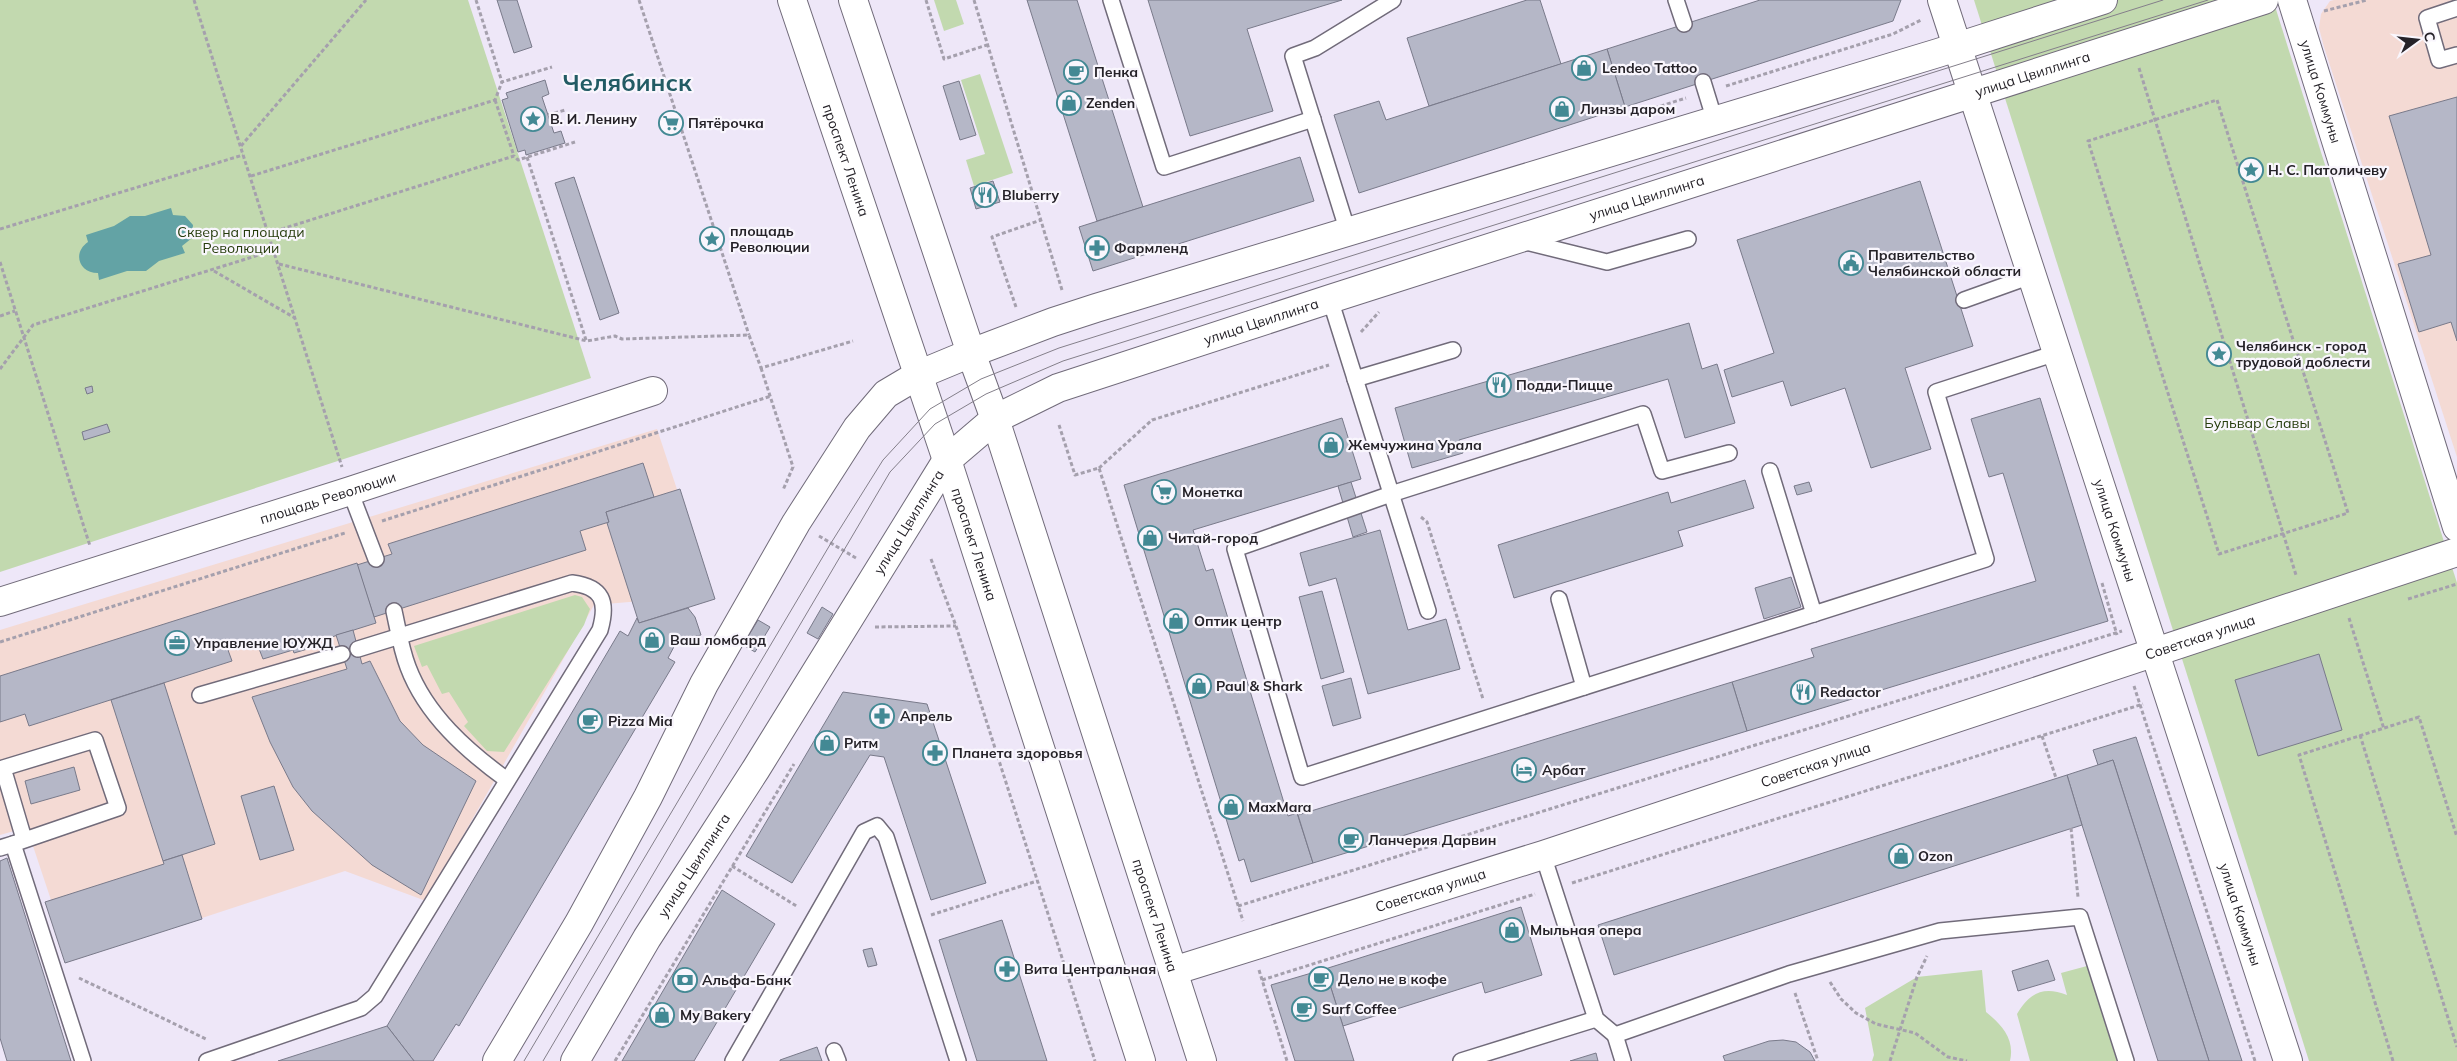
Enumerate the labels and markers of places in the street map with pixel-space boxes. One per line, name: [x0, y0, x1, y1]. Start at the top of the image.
shop icon: Lendeo Tattoo: [1571, 55, 1597, 81]
cafe icon: Пенка: [1063, 59, 1089, 85]
place label: Lendeo Tattoo: [1602, 59, 1697, 77]
place label: Пенка: [1094, 63, 1138, 81]
shop icon: Zenden: [1056, 90, 1082, 116]
place label: Zenden: [1086, 94, 1135, 112]
shop icon: Линзы даром: [1549, 96, 1575, 122]
place label: Линзы даром: [1580, 100, 1675, 118]
place icon: В. И. Ленину: [520, 106, 546, 132]
place label: В. И. Ленину: [550, 110, 637, 128]
supermarket icon: Пятёрочка: [658, 110, 684, 136]
place label: Пятёрочка: [688, 114, 764, 132]
place icon: Н. С. Патоличеву: [2238, 157, 2264, 183]
place label: Н. С. Патоличеву: [2268, 161, 2387, 179]
restaurant icon: Bluberry: [972, 182, 998, 208]
place label: Bluberry: [1002, 186, 1059, 204]
place label: площадь Революции: [730, 222, 810, 256]
place icon: площадь Революции: [699, 226, 725, 252]
pharmacy icon: Фармленд: [1084, 235, 1110, 261]
place label: Фармленд: [1114, 239, 1188, 257]
place label: Правительство Челябинской области: [1868, 246, 2021, 280]
public building icon: Правительство Челябинской области: [1838, 250, 1864, 276]
place label: Челябинск - город трудовой доблести: [2236, 337, 2370, 371]
place icon: Челябинск - город трудовой доблести: [2206, 341, 2232, 367]
restaurant icon: Подди-Пицце: [1486, 372, 1512, 398]
place label: Подди-Пицце: [1516, 376, 1613, 394]
shop icon: Жемчужина Урала: [1318, 432, 1344, 458]
place label: Жемчужина Урала: [1348, 436, 1482, 454]
supermarket icon: Монетка: [1151, 479, 1177, 505]
place label: Монетка: [1182, 483, 1243, 501]
shop icon: Читай-город: [1137, 525, 1163, 551]
place label: Читай-город: [1168, 529, 1258, 547]
shop icon: Оптик центр: [1163, 608, 1189, 634]
place label: Оптик центр: [1194, 612, 1282, 630]
shop icon: Ваш ломбард: [639, 627, 665, 653]
office icon: Управление ЮУЖД: [164, 630, 190, 656]
place label: Ваш ломбард: [670, 631, 766, 649]
place label: Управление ЮУЖД: [193, 634, 333, 652]
shop icon: Paul & Shark: [1186, 673, 1212, 699]
place label: Paul & Shark: [1216, 677, 1303, 695]
restaurant icon: Redactor: [1790, 679, 1816, 705]
place label: Redactor: [1820, 683, 1881, 701]
pharmacy icon: Апрель: [869, 703, 895, 729]
place label: Апрель: [900, 707, 952, 725]
cafe icon: Pizza Mia: [577, 708, 603, 734]
place label: Pizza Mia: [608, 712, 673, 730]
shop icon: Ритм: [814, 730, 840, 756]
place label: Ритм: [844, 734, 878, 752]
pharmacy icon: Планета здоровья: [922, 740, 948, 766]
place label: Планета здоровья: [952, 744, 1083, 762]
hotel icon: Арбат: [1511, 757, 1537, 783]
place label: Арбат: [1542, 761, 1586, 779]
shop icon: MaxMara: [1218, 794, 1244, 820]
place label: MaxMara: [1248, 798, 1312, 816]
cafe icon: Ланчерия Дарвин: [1338, 827, 1364, 853]
place label: Ланчерия Дарвин: [1368, 831, 1496, 849]
shop icon: Ozon: [1888, 843, 1914, 869]
place label: Ozon: [1918, 847, 1953, 865]
shop icon: Мыльная опера: [1499, 917, 1525, 943]
place label: Мыльная опера: [1530, 921, 1642, 939]
pharmacy icon: Вита Центральная: [994, 956, 1020, 982]
place label: Вита Центральная: [1024, 960, 1156, 978]
cafe icon: Дело не в кофе: [1308, 966, 1334, 992]
bank icon: Альфа-Банк: [672, 967, 698, 993]
place label: Дело не в кофе: [1338, 970, 1447, 988]
place label: Альфа-Банк: [702, 971, 792, 989]
cafe icon: Surf Coffee: [1291, 996, 1317, 1022]
place label: Surf Coffee: [1322, 1000, 1397, 1018]
shop icon: My Bakery: [649, 1002, 675, 1028]
place label: My Bakery: [680, 1006, 751, 1024]

